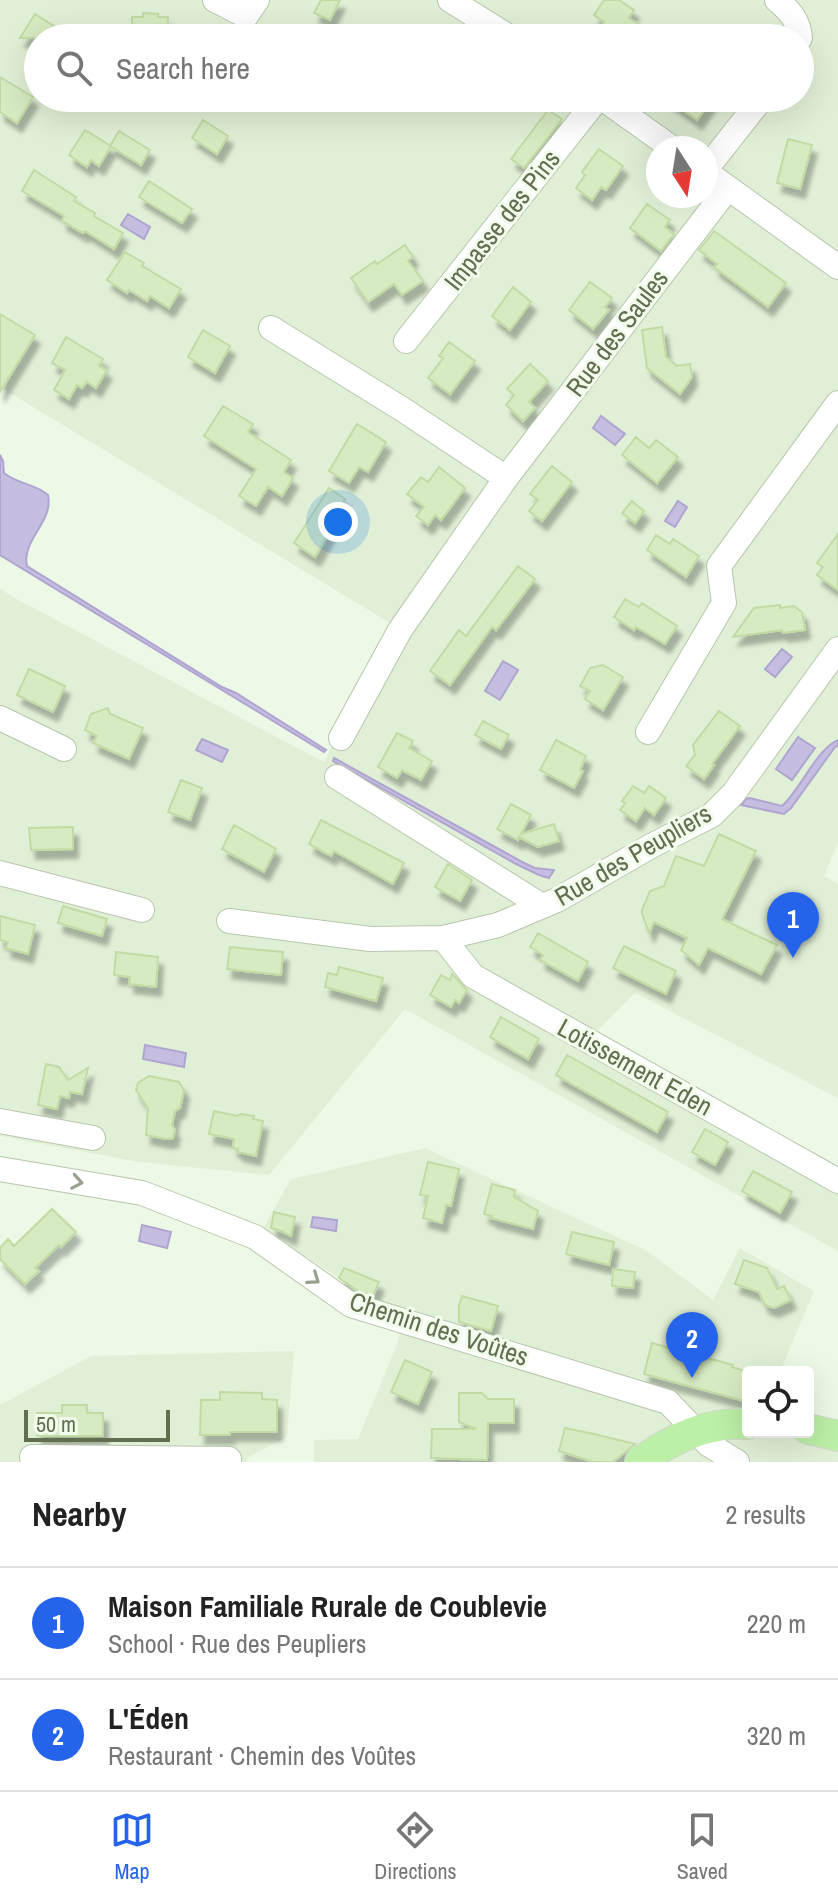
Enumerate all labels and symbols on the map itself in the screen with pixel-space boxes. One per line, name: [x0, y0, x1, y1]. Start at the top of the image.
north arrow: [646, 136, 718, 208]
street label: Impasse des Pins: [436, 142, 568, 297]
street label: Rue des Saules: [557, 262, 676, 403]
your location: [318, 502, 358, 542]
street label: Rue des Peupliers: [548, 796, 717, 914]
pin: 1: [767, 892, 819, 958]
street label: Lotissement Eden: [552, 1010, 719, 1124]
one-way arrow: [70, 1173, 84, 1190]
one-way arrow: [306, 1269, 320, 1284]
street label: Chemin des Voûtes: [345, 1283, 533, 1374]
pin: 2: [666, 1312, 718, 1378]
scale bar: [24, 1406, 170, 1442]

